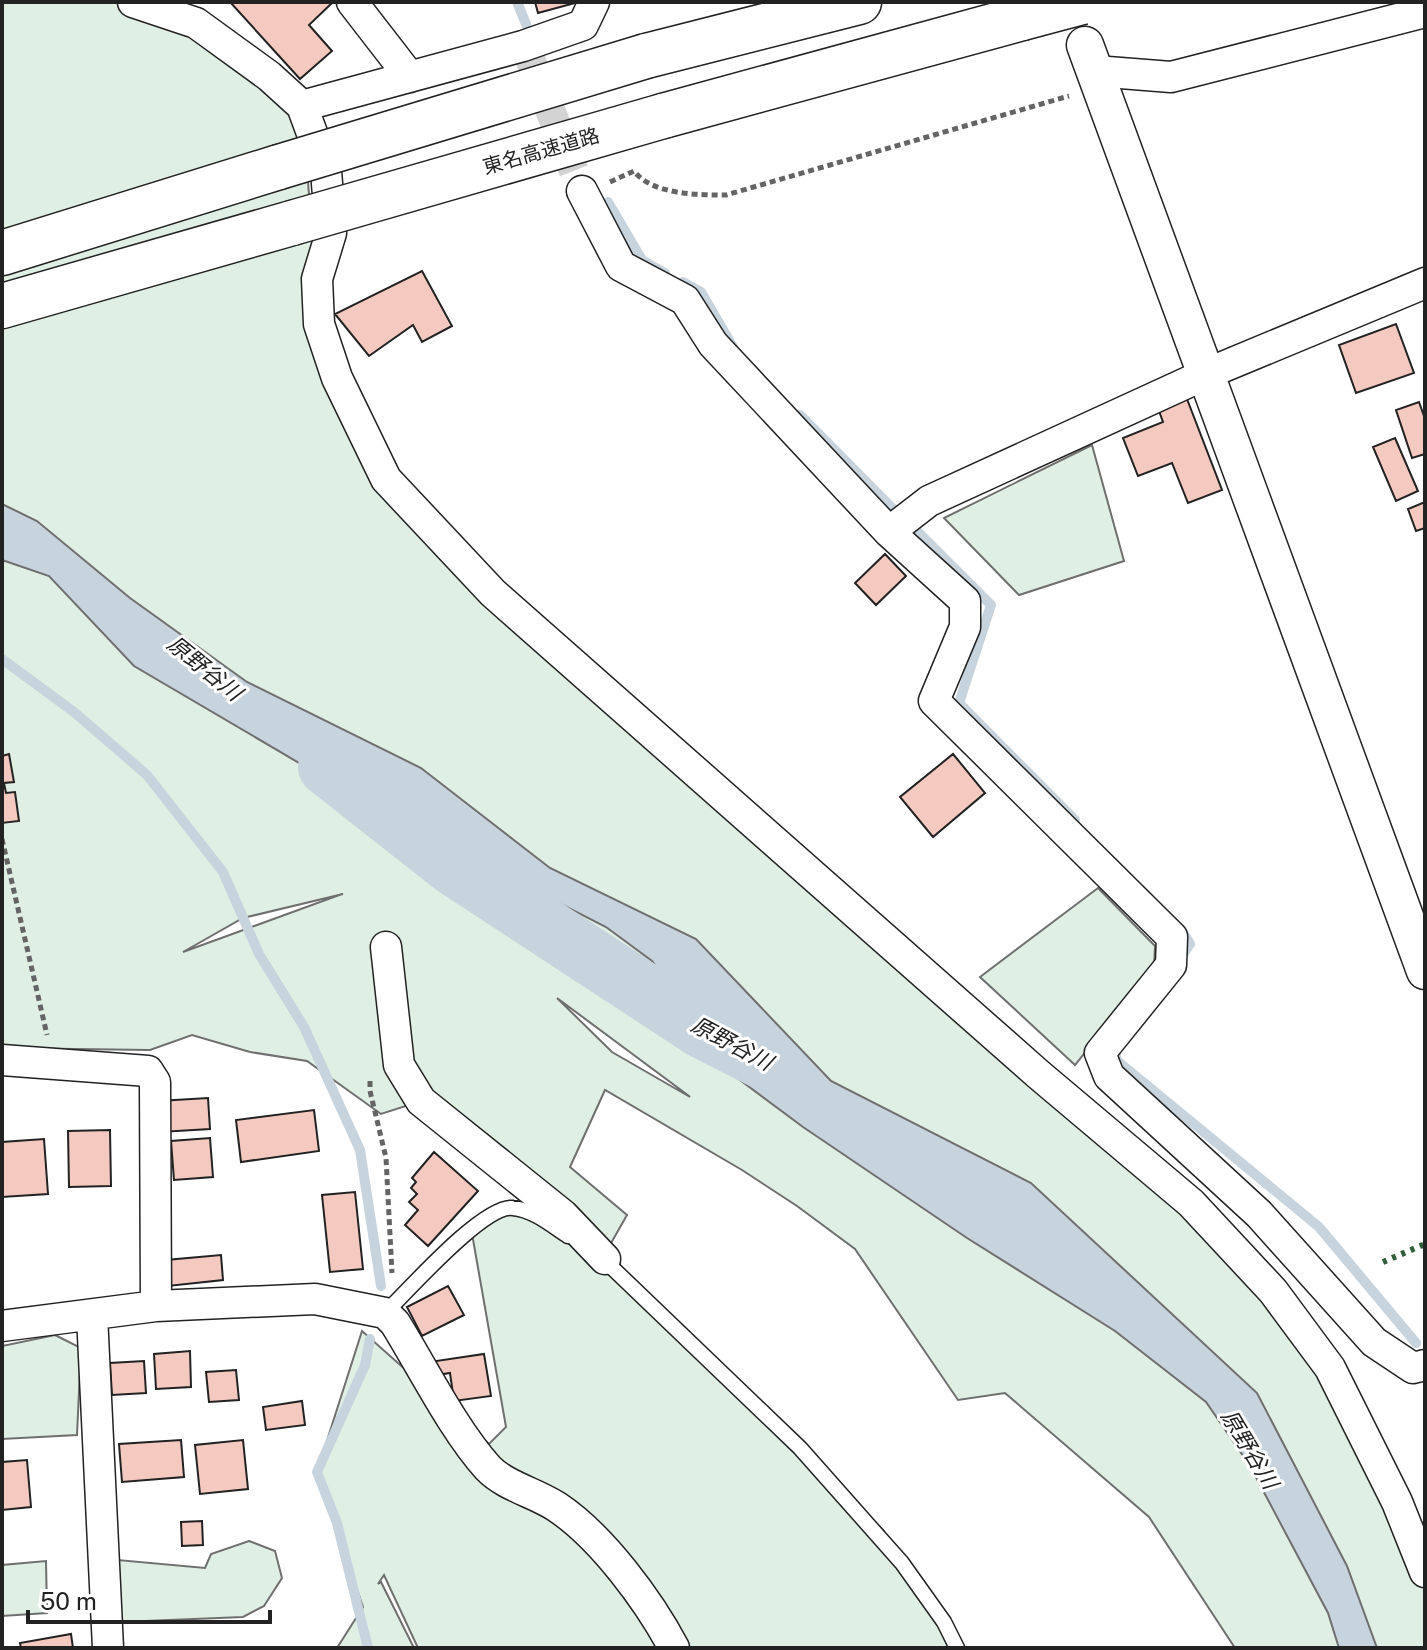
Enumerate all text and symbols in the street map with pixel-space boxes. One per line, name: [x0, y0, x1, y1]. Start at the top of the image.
street label: 東名高速道路: [480, 123, 602, 179]
water label: 原野谷川: [163, 630, 249, 707]
water label: 原野谷川: [687, 1011, 779, 1076]
water label: 原野谷川: [1216, 1405, 1285, 1495]
scale bar: [28, 1574, 270, 1624]
text: 50 m: [40, 1587, 97, 1615]

